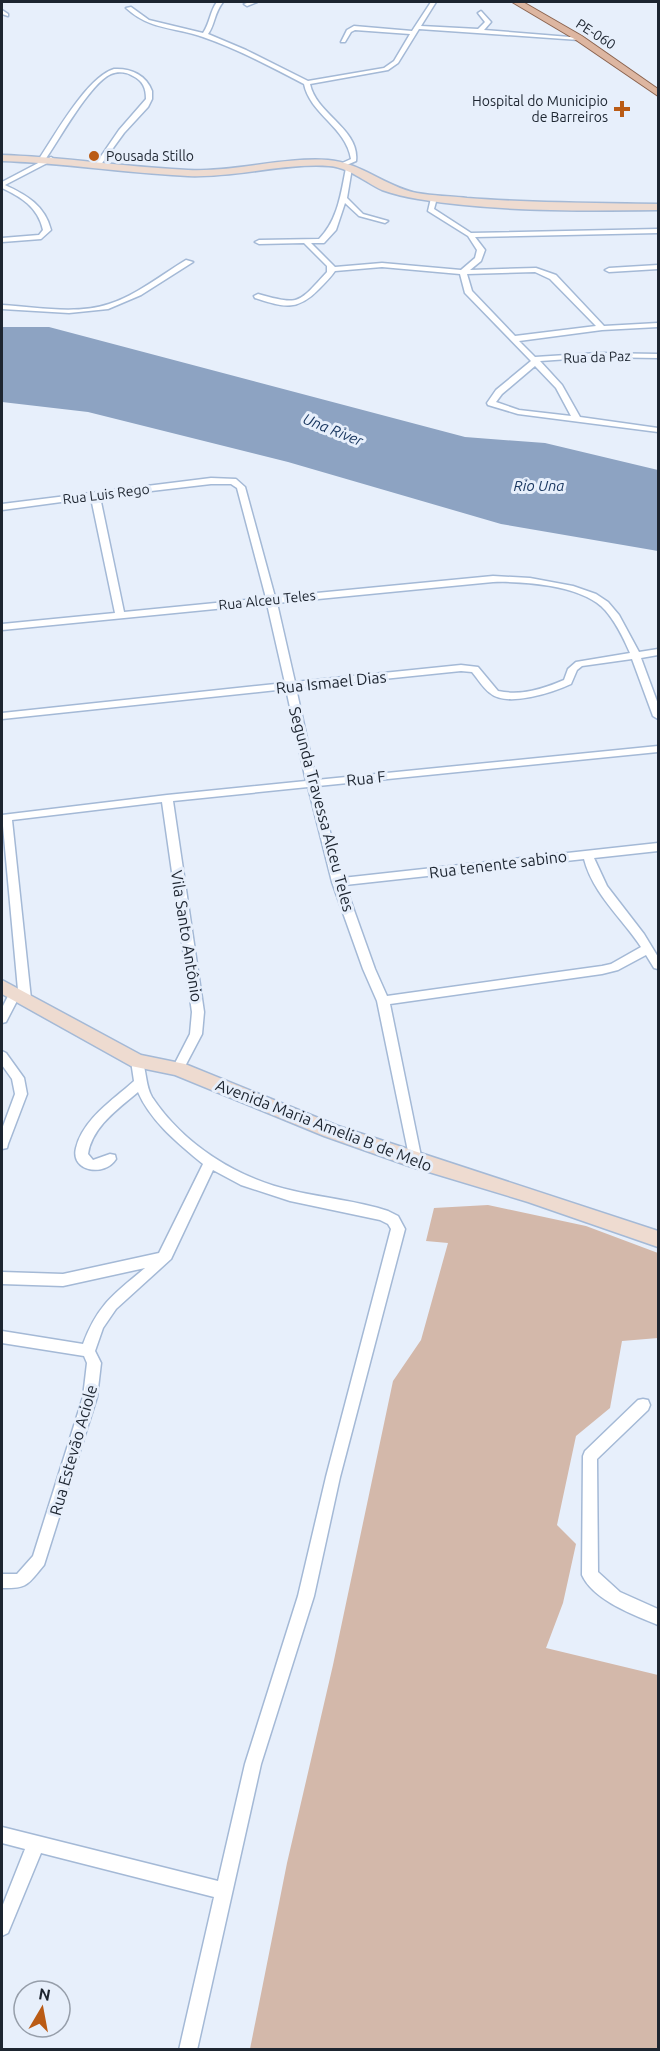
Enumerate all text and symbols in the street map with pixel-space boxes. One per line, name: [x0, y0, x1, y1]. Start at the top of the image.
street label: PE-060: [573, 15, 619, 53]
place label: Hospital do Municipio de Barreiros: [472, 93, 608, 125]
marker: Hospital do Municipio de Barreiros: [613, 100, 631, 118]
place label: Pousada Stillo: [106, 148, 194, 164]
marker: Pousada Stillo: [87, 149, 101, 163]
street label: Rua da Paz: [563, 348, 631, 366]
water label: Una River: [301, 410, 367, 450]
water label: Rio Una: [514, 477, 564, 494]
street label: Rua Luis Rego: [62, 481, 150, 507]
street label: Rua Alceu Teles: [218, 587, 316, 613]
street label: Rua Ismael Dias: [275, 667, 387, 697]
street label: Segunda Travessa Alceu Teles: [286, 705, 358, 914]
street label: Rua F: [345, 767, 387, 789]
street label: Rua tenente sabino: [428, 847, 568, 881]
street label: Vila Santo Antônio: [168, 869, 206, 1003]
street label: Avenida Maria Amelia B de Melo: [213, 1075, 435, 1175]
street label: Rua Estevão Aciole: [46, 1383, 100, 1517]
north arrow: [12, 1979, 72, 2039]
text: N: [37, 1984, 52, 2004]

